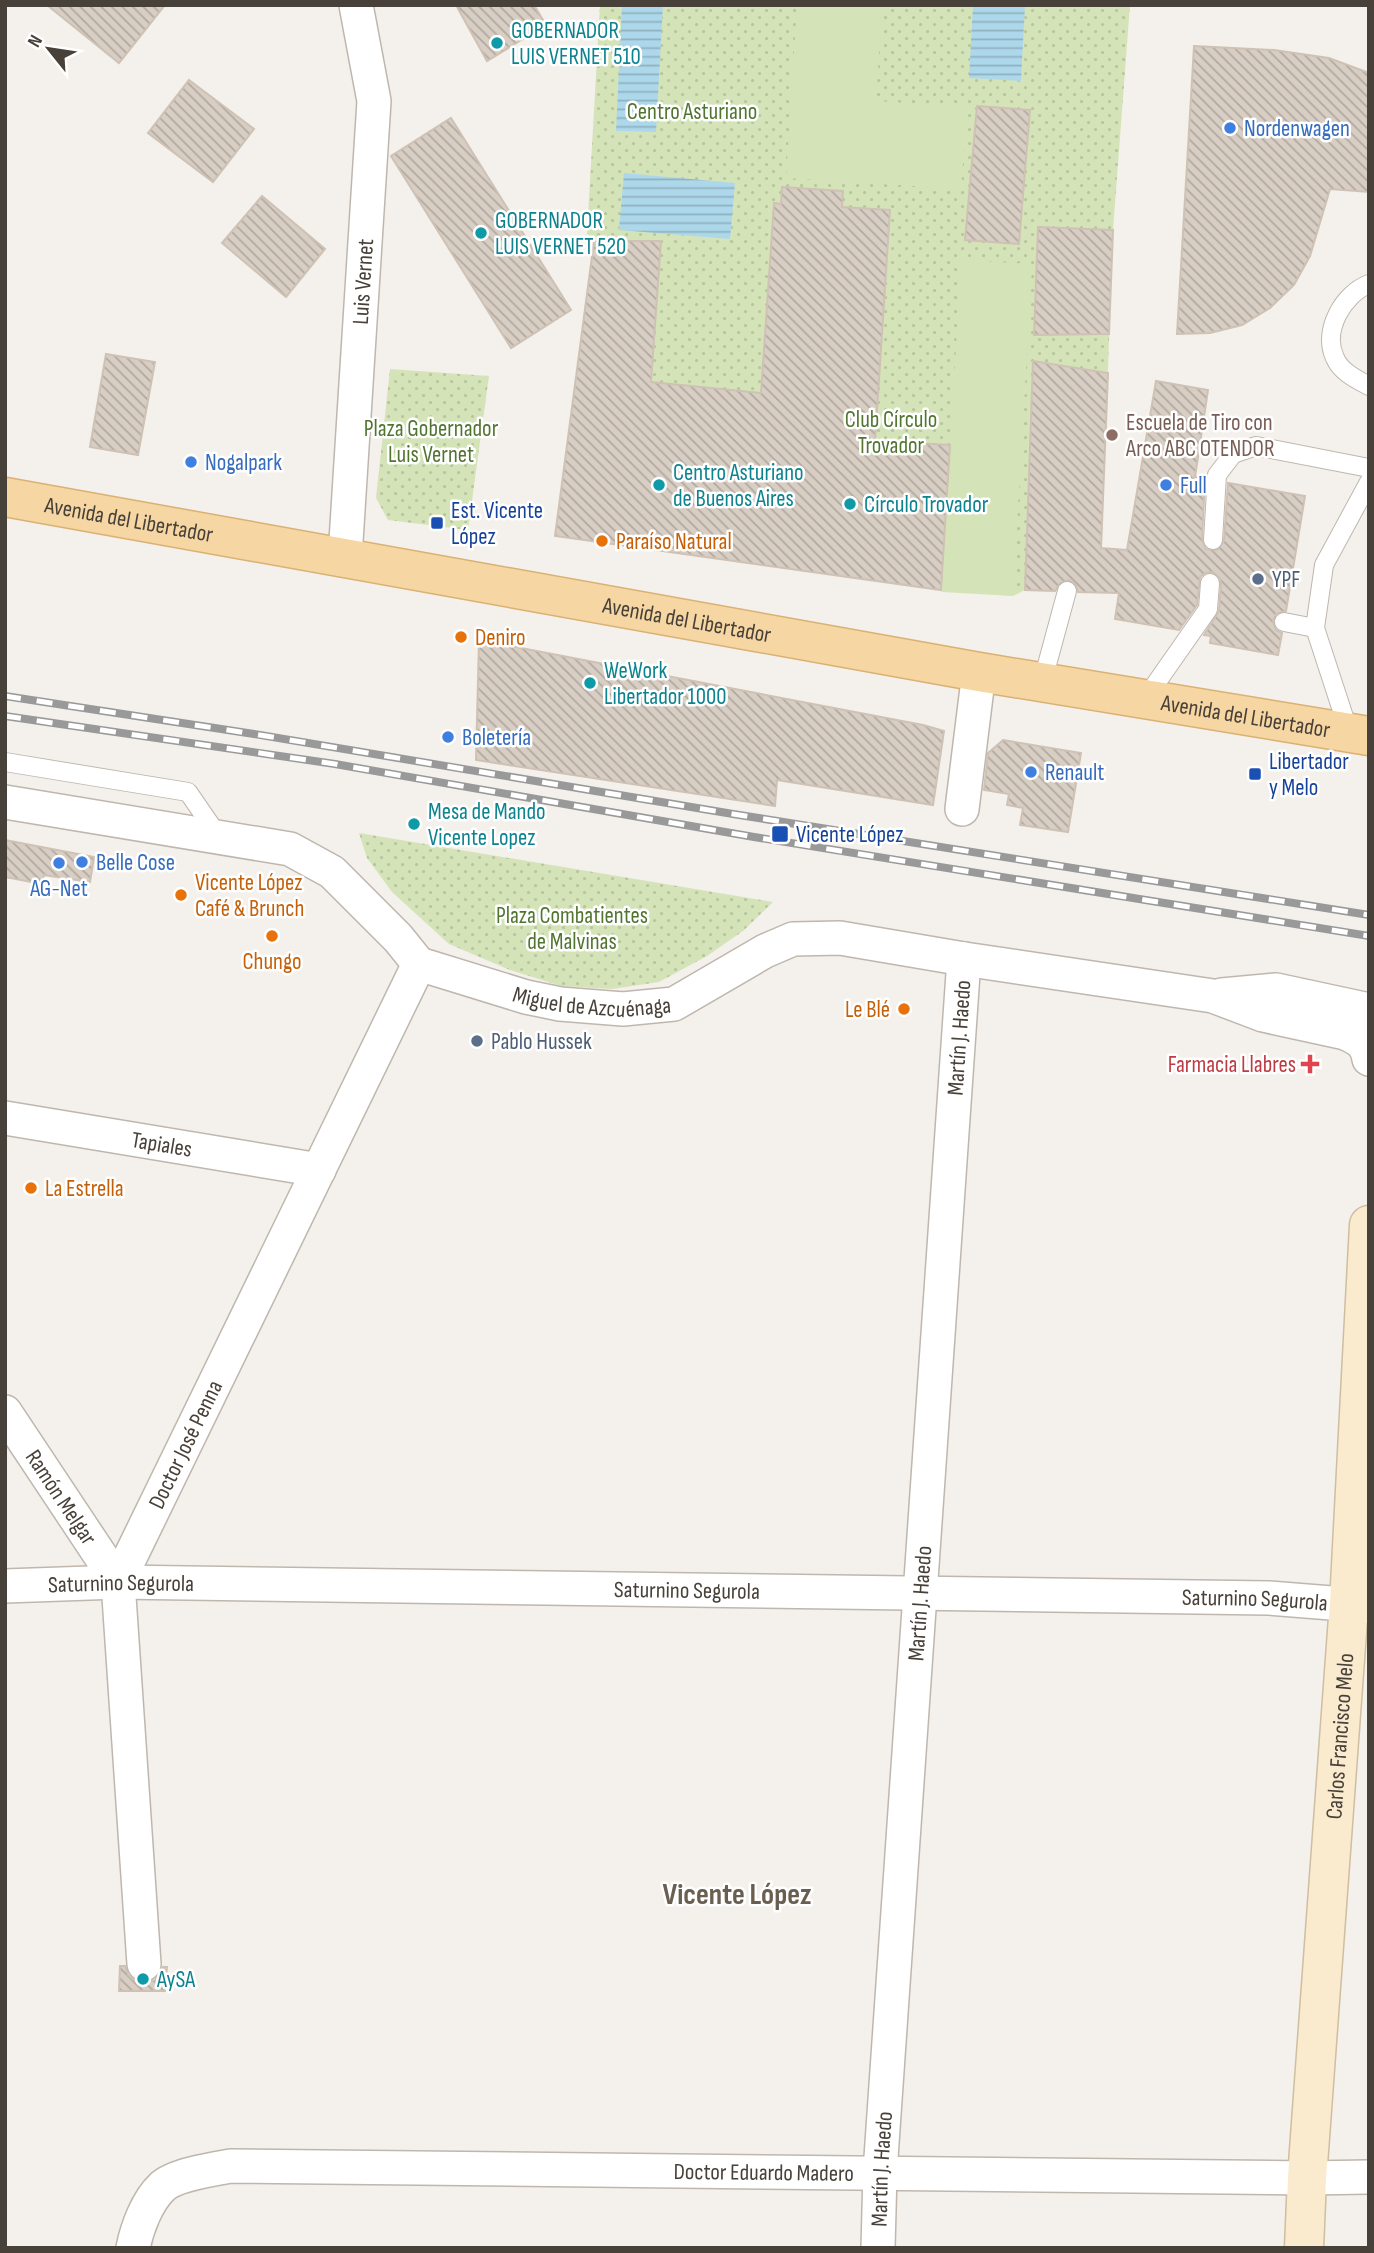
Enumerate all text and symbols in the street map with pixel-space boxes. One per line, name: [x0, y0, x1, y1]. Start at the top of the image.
north arrow: [14, 14, 84, 84]
place label: GOBERNADOR LUIS VERNET 510: [511, 17, 641, 71]
text: N: [23, 31, 48, 51]
marker: GOBERNADOR LUIS VERNET 510: [489, 35, 505, 51]
park label: Centro Asturiano: [627, 98, 757, 126]
place label: Nordenwagen: [1244, 115, 1350, 143]
marker: Nordenwagen: [1222, 120, 1238, 136]
place label: GOBERNADOR LUIS VERNET 520: [495, 207, 626, 261]
marker: GOBERNADOR LUIS VERNET 520: [473, 225, 489, 241]
street label: Luis Vernet: [347, 238, 380, 325]
park label: Club Círculo Trovador: [845, 406, 937, 460]
place label: Escuela de Tiro con Arco ABC OTENDOR: [1125, 409, 1275, 463]
park label: Plaza Gobernador Luis Vernet: [364, 415, 499, 469]
marker: Escuela de Tiro con Arco ABC OTENDOR: [1104, 427, 1120, 443]
place label: Nogalpark: [205, 449, 282, 477]
marker: Nogalpark: [183, 454, 199, 470]
place label: Centro Asturiano de Buenos Aires: [673, 459, 804, 513]
place label: Full: [1180, 472, 1207, 500]
marker: Centro Asturiano de Buenos Aires: [651, 477, 667, 493]
marker: Full: [1158, 477, 1174, 493]
street label: Avenida del Libertador: [41, 491, 216, 549]
place label: Círculo Trovador: [864, 491, 989, 519]
marker: Círculo Trovador: [842, 496, 858, 512]
place label: Est. Vicente López: [451, 497, 543, 551]
marker: Est. Vicente López: [429, 515, 445, 531]
place label: Paraíso Natural: [616, 528, 732, 556]
marker: Paraíso Natural: [594, 533, 610, 549]
place label: YPF: [1272, 566, 1300, 594]
marker: YPF: [1250, 571, 1266, 587]
street label: Avenida del Libertador: [599, 591, 774, 649]
place label: Deniro: [475, 624, 525, 652]
marker: Deniro: [453, 629, 469, 645]
place label: WeWork Libertador 1000: [604, 657, 726, 711]
marker: WeWork Libertador 1000: [582, 675, 598, 691]
street label: Avenida del Libertador: [1158, 689, 1333, 744]
place label: Boletería: [462, 724, 531, 752]
marker: Boletería: [440, 729, 456, 745]
place label: Libertador y Melo: [1269, 748, 1349, 802]
place label: Renault: [1045, 759, 1104, 787]
marker: Renault: [1023, 764, 1039, 780]
marker: Libertador y Melo: [1247, 766, 1263, 782]
place label: Mesa de Mando Vicente Lopez: [428, 798, 546, 852]
marker: Mesa de Mando Vicente Lopez: [406, 816, 422, 832]
place label: Vicente López: [796, 821, 904, 849]
marker: Vicente López: [770, 824, 790, 844]
place label: Belle Cose: [96, 849, 175, 877]
marker: Belle Cose: [74, 854, 90, 870]
marker: AG-Net: [51, 855, 67, 871]
place label: Vicente López Café & Brunch: [195, 869, 304, 923]
place label: AG-Net: [29, 875, 88, 903]
marker: Vicente López Café & Brunch: [173, 887, 189, 903]
park label: Plaza Combatientes de Malvinas: [496, 902, 648, 956]
marker: Chungo: [264, 928, 280, 944]
place label: Chungo: [242, 948, 302, 976]
street label: Martín J. Haedo: [942, 979, 978, 1096]
street label: Miguel de Azcuénaga: [509, 981, 672, 1024]
place label: Le Blé: [845, 996, 890, 1024]
marker: Le Blé: [896, 1001, 912, 1017]
place label: Pablo Hussek: [491, 1028, 592, 1056]
marker: Pablo Hussek: [469, 1033, 485, 1049]
place label: Farmacia Llabres: [1168, 1051, 1296, 1079]
marker: Farmacia Llabres: [1302, 1056, 1318, 1072]
street label: Tapiales: [129, 1126, 194, 1164]
place label: La Estrella: [45, 1175, 124, 1203]
marker: La Estrella: [23, 1180, 39, 1196]
street label: Doctor José Penna: [143, 1376, 229, 1514]
street label: Ramón Melgar: [19, 1445, 103, 1551]
street label: Martín J. Haedo: [902, 1545, 938, 1662]
street label: Saturnino Segurola: [47, 1569, 194, 1599]
street label: Saturnino Segurola: [614, 1576, 760, 1606]
street label: Saturnino Segurola: [1182, 1584, 1329, 1618]
street label: Carlos Francisco Melo: [1320, 1652, 1360, 1820]
district label: Vicente López: [663, 1877, 812, 1913]
place label: AySA: [156, 1966, 195, 1994]
marker: AySA: [135, 1971, 151, 1987]
street label: Martín J. Haedo: [866, 2110, 899, 2227]
street label: Doctor Eduardo Madero: [673, 2158, 854, 2188]

